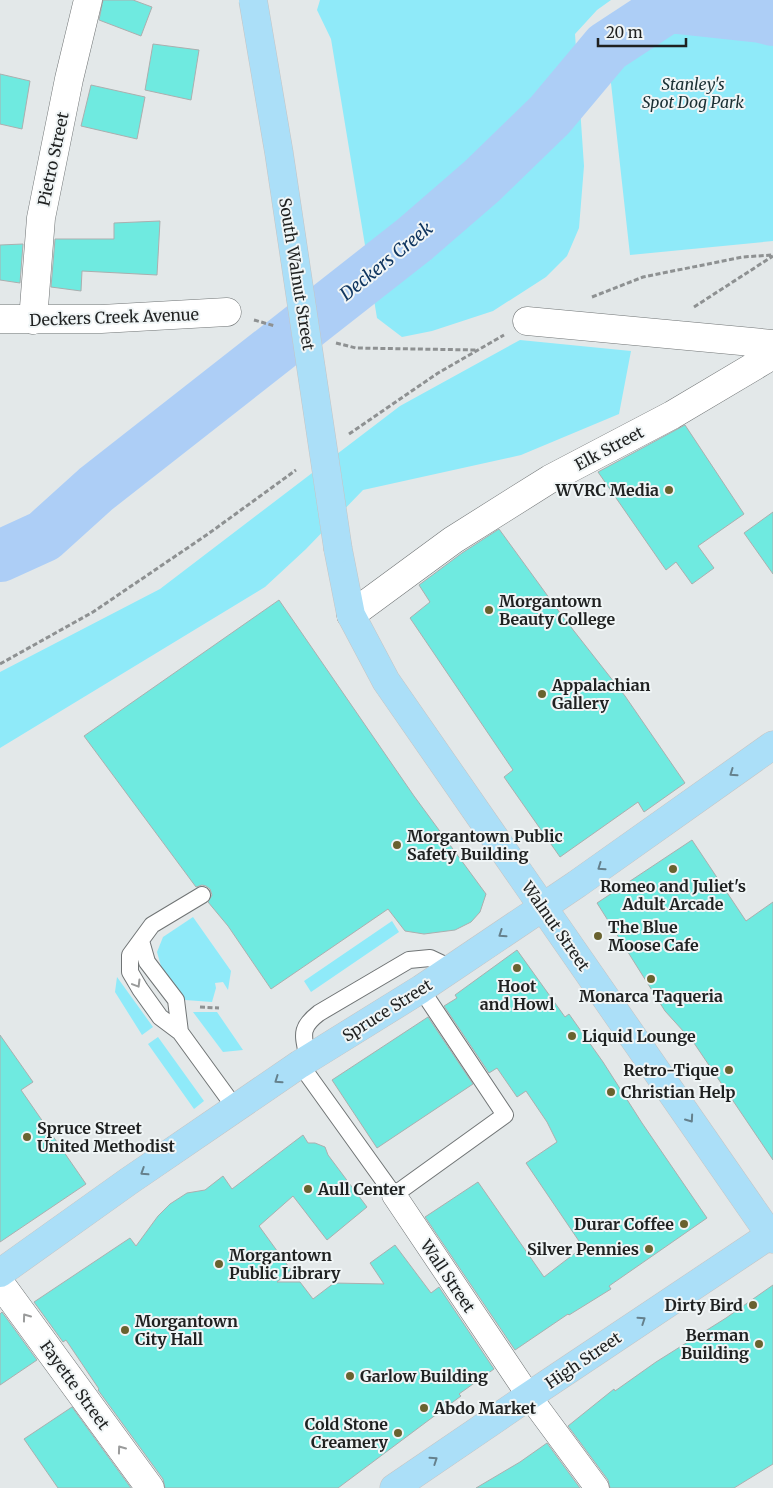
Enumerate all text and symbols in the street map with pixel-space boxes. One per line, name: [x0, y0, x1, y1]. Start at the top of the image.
scale bar: [598, 15, 686, 47]
text: 20 m: [606, 23, 643, 42]
park label: Stanley's Spot Dog Park: [642, 74, 744, 112]
street label: Pietro Street: [33, 109, 73, 208]
street label: South Walnut Street: [275, 196, 319, 352]
water label: Deckers Creek: [334, 217, 437, 306]
street label: Deckers Creek Avenue: [29, 304, 199, 330]
street label: Elk Street: [571, 421, 647, 474]
place label: WVRC Media: [555, 480, 659, 500]
marker: WVRC Media: [663, 484, 675, 496]
place label: Morgantown Beauty College: [499, 591, 615, 629]
marker: Morgantown Beauty College: [483, 604, 495, 616]
place label: Appalachian Gallery: [551, 675, 651, 713]
marker: Appalachian Gallery: [536, 688, 548, 700]
one-way arrow: [729, 767, 739, 776]
place label: Morgantown Public Safety Building: [407, 826, 563, 864]
marker: Morgantown Public Safety Building: [391, 839, 403, 851]
one-way arrow: [597, 861, 607, 870]
marker: Romeo and Juliet's Adult Arcade: [667, 863, 679, 875]
street label: Walnut Street: [517, 876, 595, 975]
place label: Romeo and Juliet's Adult Arcade: [600, 876, 746, 914]
place label: The Blue Moose Cafe: [608, 917, 699, 955]
one-way arrow: [498, 928, 508, 937]
marker: The Blue Moose Cafe: [592, 930, 604, 942]
marker: Hoot and Howl: [511, 962, 523, 974]
marker: Monarca Taqueria: [645, 973, 657, 985]
street label: Spruce Street: [338, 974, 436, 1046]
place label: Hoot and Howl: [480, 976, 554, 1014]
one-way arrow: [131, 978, 141, 987]
place label: Monarca Taqueria: [579, 986, 723, 1006]
place label: Liquid Lounge: [582, 1026, 696, 1046]
marker: Liquid Lounge: [566, 1030, 578, 1042]
place label: Retro-Tique: [623, 1060, 719, 1080]
marker: Retro-Tique: [723, 1064, 735, 1076]
one-way arrow: [274, 1074, 284, 1083]
place label: Christian Help: [621, 1082, 735, 1102]
marker: Christian Help: [605, 1086, 617, 1098]
one-way arrow: [684, 1113, 693, 1123]
place label: Spruce Street United Methodist: [37, 1118, 175, 1156]
marker: Spruce Street United Methodist: [21, 1131, 33, 1143]
one-way arrow: [140, 1165, 149, 1175]
place label: Aull Center: [317, 1179, 406, 1199]
marker: Aull Center: [302, 1183, 314, 1195]
place label: Durar Coffee: [574, 1214, 674, 1234]
marker: Durar Coffee: [678, 1218, 690, 1230]
street label: Wall Street: [416, 1235, 480, 1317]
place label: Silver Pennies: [527, 1239, 639, 1259]
marker: Silver Pennies: [643, 1243, 655, 1255]
place label: Morgantown Public Library: [229, 1245, 341, 1283]
marker: Morgantown Public Library: [213, 1258, 225, 1270]
place label: Dirty Bird: [665, 1295, 743, 1315]
marker: Dirty Bird: [747, 1299, 759, 1311]
place label: Morgantown City Hall: [135, 1311, 238, 1349]
one-way arrow: [22, 1314, 32, 1323]
one-way arrow: [636, 1317, 646, 1326]
marker: Morgantown City Hall: [119, 1324, 131, 1336]
place label: Berman Building: [681, 1325, 749, 1363]
street label: High Street: [541, 1327, 625, 1393]
street label: Fayette Street: [36, 1337, 114, 1434]
marker: Berman Building: [753, 1338, 765, 1350]
place label: Garlow Building: [360, 1366, 488, 1386]
marker: Garlow Building: [344, 1370, 356, 1382]
place label: Abdo Market: [433, 1398, 537, 1418]
marker: Abdo Market: [418, 1402, 430, 1414]
place label: Cold Stone Creamery: [305, 1414, 389, 1452]
marker: Cold Stone Creamery: [392, 1427, 404, 1439]
one-way arrow: [119, 1446, 127, 1455]
one-way arrow: [429, 1457, 438, 1467]

